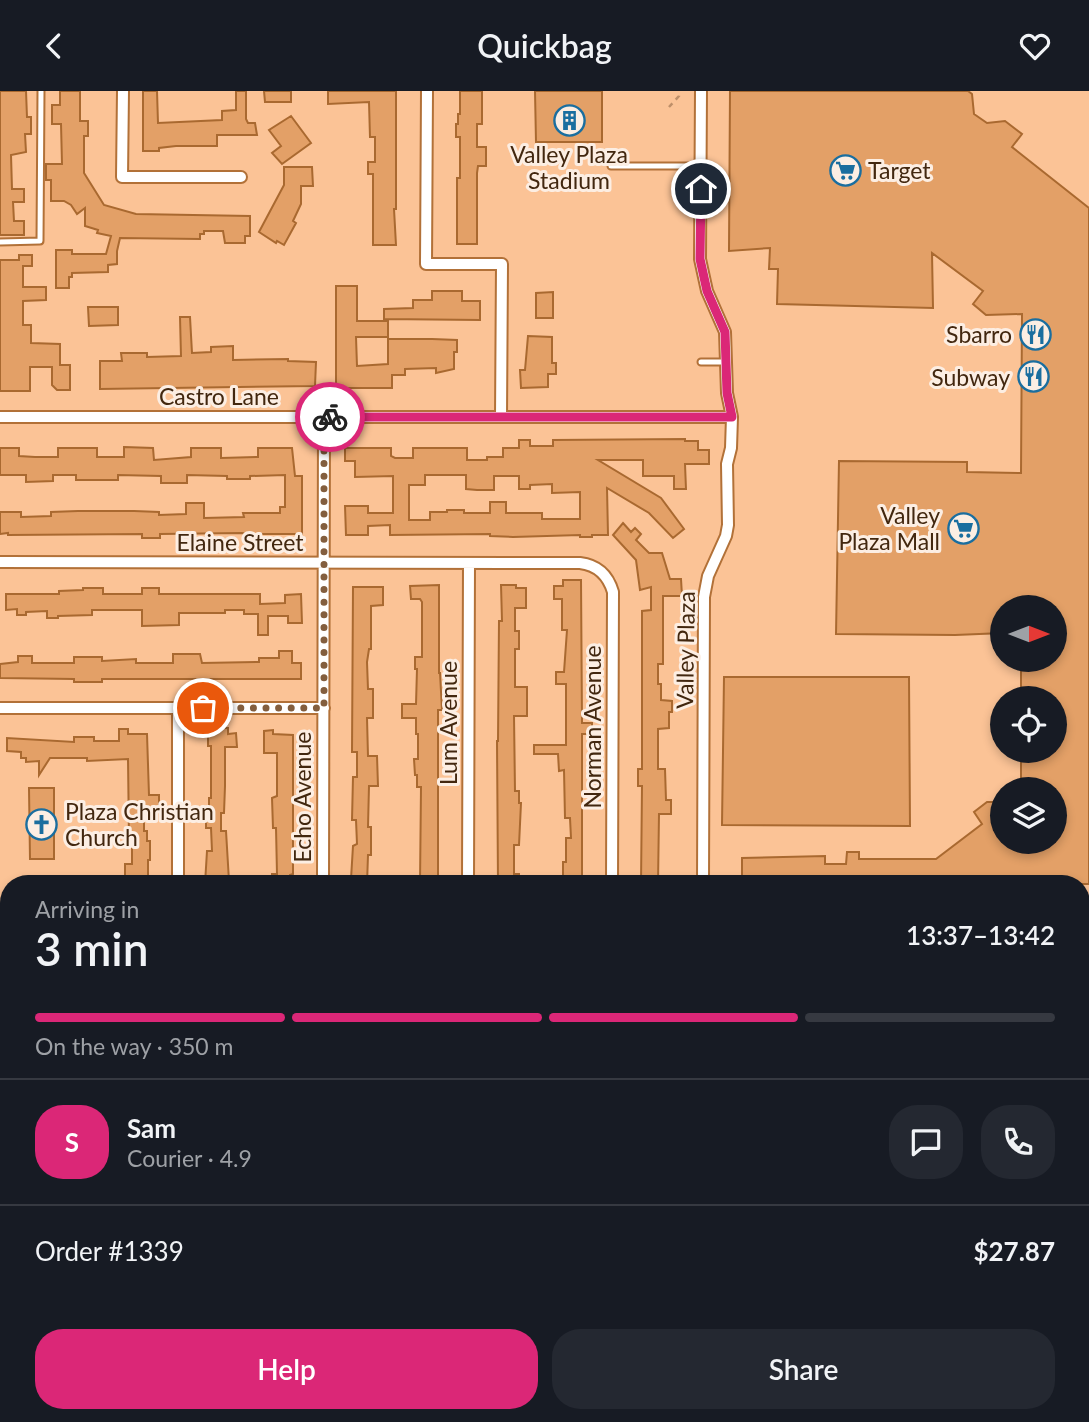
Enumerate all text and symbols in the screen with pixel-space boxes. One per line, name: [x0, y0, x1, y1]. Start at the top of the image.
text: Quickbag: [477, 26, 612, 65]
icon: back: [35, 27, 73, 65]
icon: heart: [1016, 27, 1054, 65]
building icon: Valley Plaza Stadium: [552, 103, 586, 137]
place label: Valley Plaza Stadium: [510, 140, 628, 194]
supermarket icon: Target: [828, 153, 862, 187]
place label: Target: [868, 156, 931, 184]
pin: [671, 159, 731, 219]
icon: home: [682, 170, 720, 208]
restaurant icon: Sbarro: [1018, 317, 1052, 351]
place label: Sbarro: [946, 320, 1012, 348]
restaurant icon: Subway: [1016, 360, 1050, 394]
place label: Subway: [931, 363, 1010, 391]
street label: Castro Lane: [159, 382, 279, 410]
courier: [295, 382, 365, 452]
icon: bike: [311, 398, 349, 436]
place label: Valley Plaza Mall: [838, 501, 940, 555]
supermarket icon: Valley Plaza Mall: [946, 511, 980, 545]
street label: Elaine Street: [177, 528, 304, 556]
street label: Valley Plaza: [670, 591, 700, 709]
north arrow: [990, 595, 1068, 672]
map controls: [990, 595, 1067, 854]
street label: Norman Avenue: [578, 645, 606, 809]
street label: Lum Avenue: [434, 661, 462, 785]
pin: [173, 678, 233, 738]
button: locate: [990, 686, 1067, 763]
icon: bag: [184, 689, 222, 727]
street label: Echo Avenue: [288, 732, 316, 862]
button: layers: [990, 777, 1067, 854]
place label: Plaza Christian Church: [65, 797, 214, 851]
church icon: Plaza Christian Church: [25, 807, 59, 841]
text: Arriving in: [35, 895, 139, 923]
text: 13:37–13:42: [906, 919, 1055, 951]
text: 3 min: [35, 921, 149, 976]
text: On the way · 350 m: [35, 1032, 234, 1060]
button: chat: [889, 1105, 963, 1179]
button: phone: [981, 1105, 1055, 1179]
text: Sam: [127, 1112, 176, 1144]
text: S: [65, 1126, 79, 1158]
text: Courier · 4.9: [127, 1144, 252, 1172]
text: Order #1339: [35, 1235, 184, 1267]
text: $27.87: [973, 1235, 1055, 1267]
button: Help: [35, 1329, 538, 1409]
button: Share: [552, 1329, 1055, 1409]

